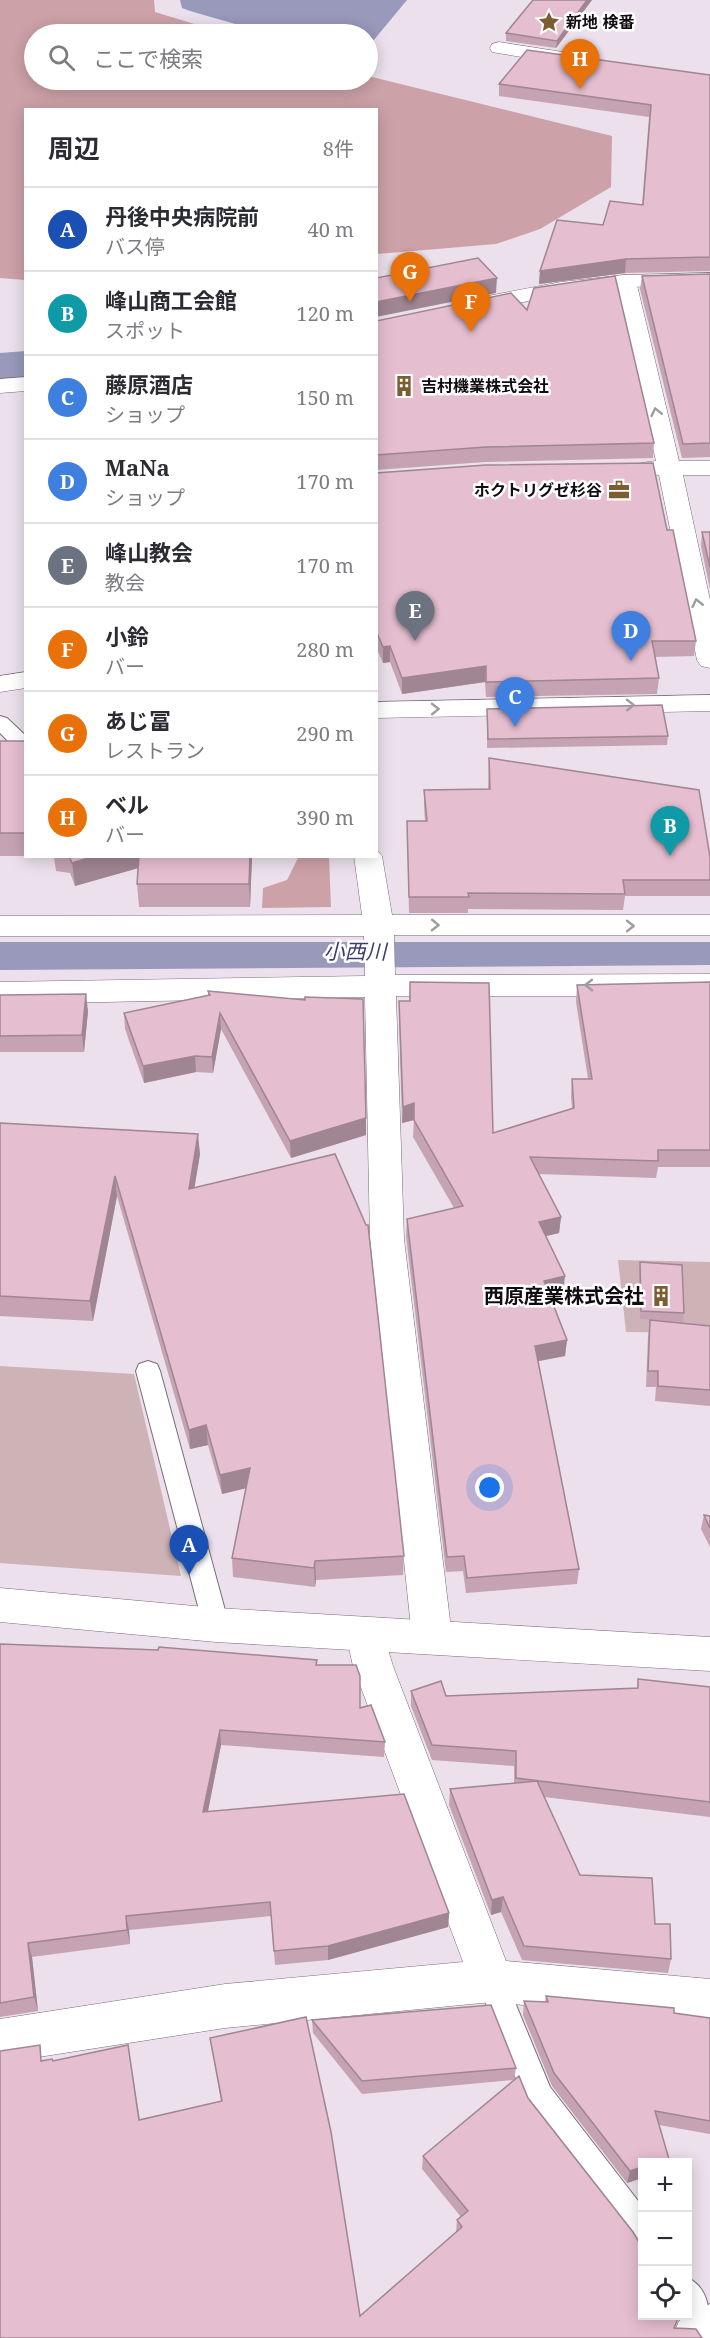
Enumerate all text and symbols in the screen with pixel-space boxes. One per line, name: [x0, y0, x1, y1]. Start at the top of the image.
place icon: 新地 検番: [537, 10, 561, 34]
place label: 新地 検番: [566, 11, 634, 33]
search box: [24, 24, 378, 90]
pin: H: [560, 40, 600, 89]
icon: search: [45, 41, 78, 74]
text: ここで検索: [93, 43, 203, 73]
text: 周辺: [48, 130, 100, 166]
text: 8件: [323, 135, 354, 162]
text: 丹後中央病院前: [105, 201, 259, 231]
text: A: [60, 216, 75, 243]
text: 40 m: [308, 216, 354, 243]
text: バス停: [105, 233, 165, 260]
pin: G: [390, 252, 430, 302]
pin: F: [452, 282, 490, 332]
text: 峰山商工会館: [105, 285, 237, 315]
text: B: [61, 300, 74, 327]
text: 120 m: [296, 300, 354, 327]
text: スポット: [105, 317, 185, 344]
text: 藤原酒店: [105, 369, 193, 399]
building icon: 吉村機業株式会社: [392, 374, 416, 398]
place label: 吉村機業株式会社: [421, 375, 549, 397]
text: C: [61, 384, 74, 411]
text: 150 m: [296, 384, 354, 411]
text: ショップ: [105, 401, 185, 428]
one-way arrow: [650, 407, 663, 417]
text: MaNa: [105, 452, 170, 482]
text: D: [60, 468, 75, 495]
text: 170 m: [296, 468, 354, 495]
office icon: ホクトリグゼ杉谷: [607, 478, 631, 502]
place label: ホクトリグゼ杉谷: [474, 479, 602, 501]
text: ショップ: [105, 484, 185, 511]
text: 峰山教会: [105, 537, 193, 567]
text: E: [61, 552, 74, 579]
text: 170 m: [296, 552, 354, 579]
text: 教会: [105, 569, 145, 596]
pin: E: [396, 592, 434, 641]
one-way arrow: [691, 598, 704, 608]
pin: D: [612, 612, 650, 661]
text: 小鈴: [105, 621, 149, 651]
text: F: [61, 636, 74, 663]
text: 280 m: [296, 636, 354, 663]
text: バー: [105, 653, 145, 680]
pin: C: [496, 678, 534, 727]
one-way arrow: [625, 699, 634, 711]
one-way arrow: [430, 702, 439, 715]
text: あじ冨: [105, 705, 171, 735]
text: G: [60, 720, 75, 747]
text: 290 m: [296, 720, 354, 747]
text: レストラン: [105, 737, 205, 764]
text: ベル: [105, 789, 149, 819]
text: H: [59, 804, 76, 831]
text: 390 m: [296, 804, 354, 831]
pin: B: [650, 806, 690, 856]
text: バー: [105, 821, 145, 848]
one-way arrow: [431, 919, 440, 931]
one-way arrow: [626, 920, 635, 932]
water label: 小西川: [324, 937, 388, 965]
one-way arrow: [584, 979, 593, 991]
place label: 西原産業株式会社: [484, 1282, 644, 1309]
building icon: 西原産業株式会社: [649, 1284, 673, 1308]
your location: [475, 1473, 504, 1502]
pin: A: [170, 1526, 208, 1575]
map controls: [638, 2158, 692, 2320]
button: +: [638, 2158, 692, 2212]
button: −: [638, 2212, 692, 2266]
button: locate: [638, 2266, 692, 2320]

